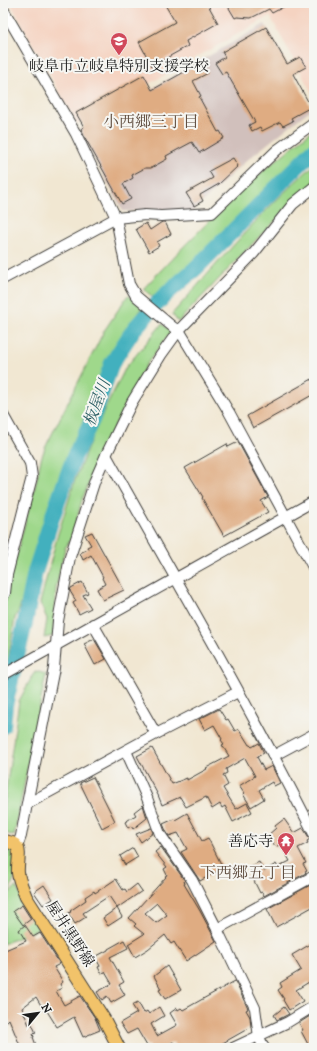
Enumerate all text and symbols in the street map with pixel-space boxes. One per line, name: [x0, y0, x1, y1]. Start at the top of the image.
school or university icon: 岐阜市立岐阜特別支援学校: [109, 31, 129, 56]
place label: 岐阜市立岐阜特別支援学校: [29, 57, 209, 76]
district label: 小西郷三丁目: [103, 112, 199, 132]
water label: 板屋川: [79, 375, 115, 429]
temple icon: 善応寺: [276, 831, 296, 856]
place label: 善応寺: [228, 832, 273, 851]
district label: 下西郷五丁目: [200, 863, 296, 883]
street label: 屋井黒野線: [42, 897, 98, 971]
north arrow: [18, 993, 58, 1033]
text: N: [38, 1001, 54, 1016]

